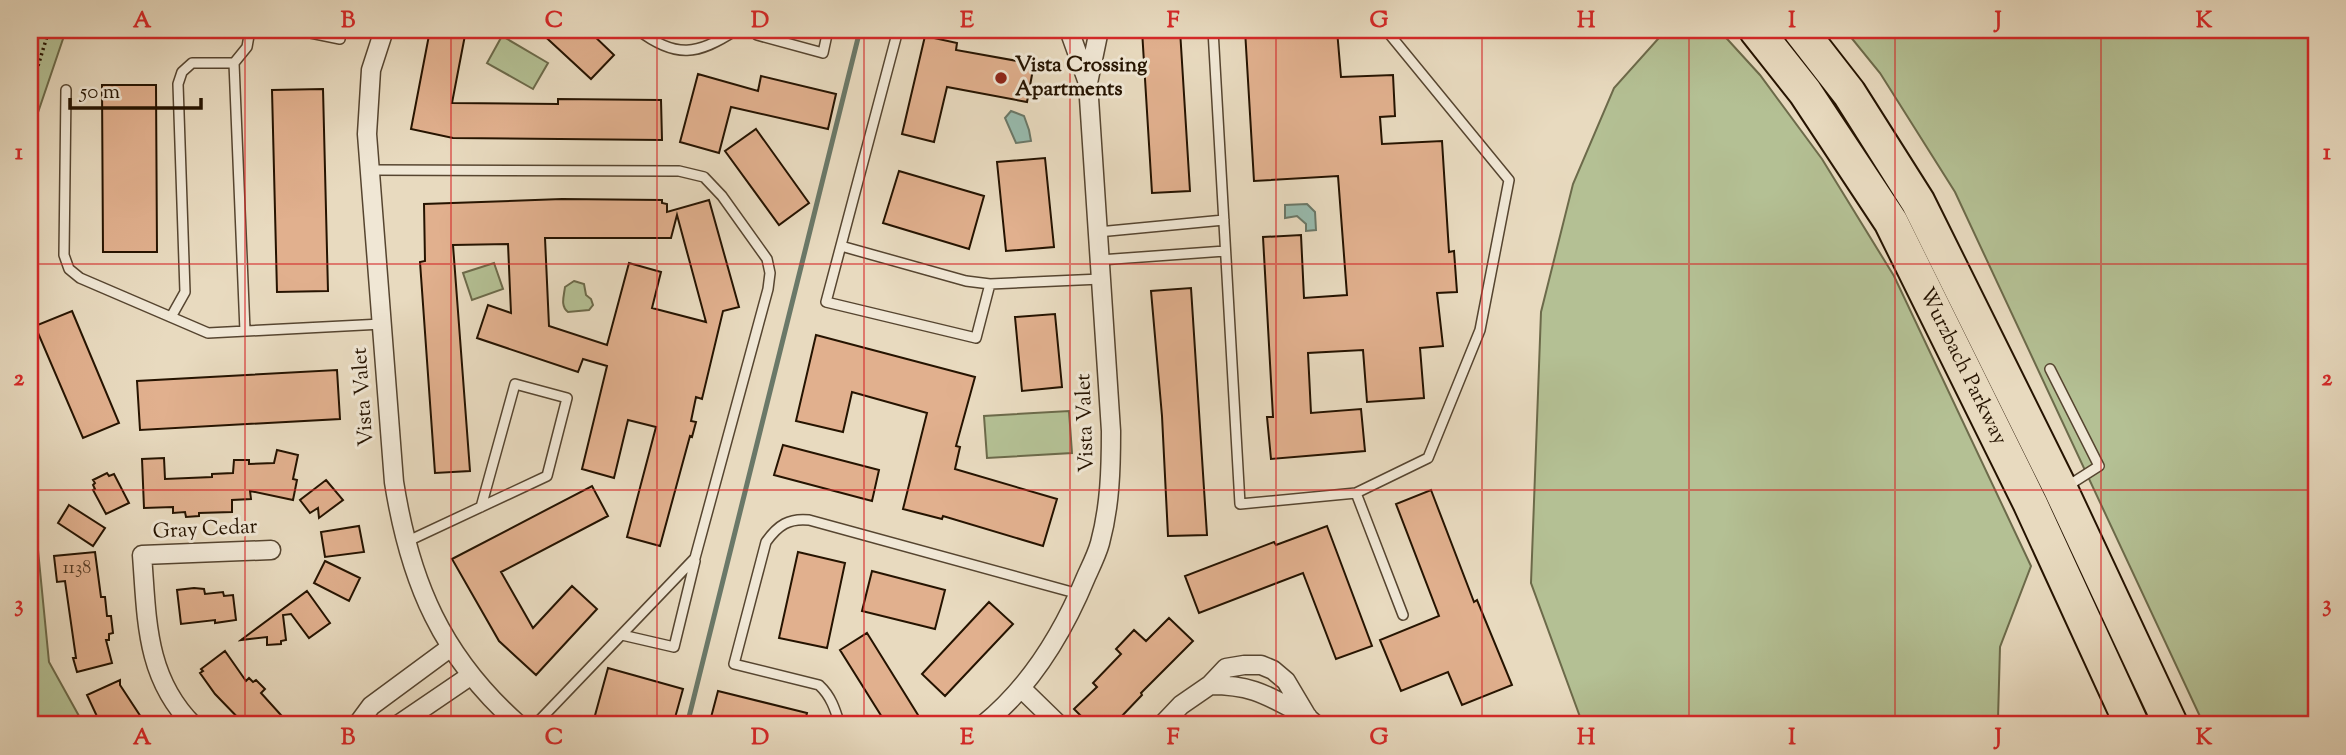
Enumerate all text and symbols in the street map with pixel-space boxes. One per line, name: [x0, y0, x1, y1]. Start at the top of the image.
text: A: [133, 5, 152, 38]
text: B: [341, 5, 356, 38]
text: C: [545, 5, 563, 38]
text: D: [751, 5, 769, 38]
text: E: [960, 5, 974, 38]
text: F: [1167, 5, 1180, 38]
text: G: [1370, 5, 1389, 38]
text: H: [1577, 5, 1596, 38]
text: I: [1788, 5, 1796, 38]
text: J: [1993, 5, 2002, 38]
text: K: [2196, 5, 2213, 38]
place label: Vista Crossing Apartments: [1015, 51, 1148, 105]
scale bar: [70, 66, 201, 110]
marker: Vista Crossing Apartments: [993, 70, 1009, 86]
text: 50 m: [79, 78, 120, 108]
text: 1: [15, 137, 23, 170]
text: 1: [2323, 137, 2331, 170]
street label: Wurzbach Parkway: [1911, 283, 2014, 451]
street label: Vista Valet: [346, 346, 382, 448]
text: 2: [14, 363, 25, 396]
text: 2: [2322, 363, 2333, 396]
street label: Vista Valet: [1069, 373, 1103, 473]
street label: Gray Cedar: [152, 512, 258, 548]
house number: 1138: [63, 556, 91, 582]
text: 3: [14, 589, 24, 622]
text: 3: [2322, 589, 2332, 622]
text: A: [133, 722, 152, 755]
text: B: [341, 722, 356, 755]
text: C: [545, 722, 563, 755]
text: D: [751, 722, 769, 755]
text: E: [960, 722, 974, 755]
text: F: [1167, 722, 1180, 755]
text: G: [1370, 722, 1389, 755]
text: H: [1577, 722, 1596, 755]
text: I: [1788, 722, 1796, 755]
text: J: [1993, 722, 2002, 755]
text: K: [2196, 722, 2213, 755]

